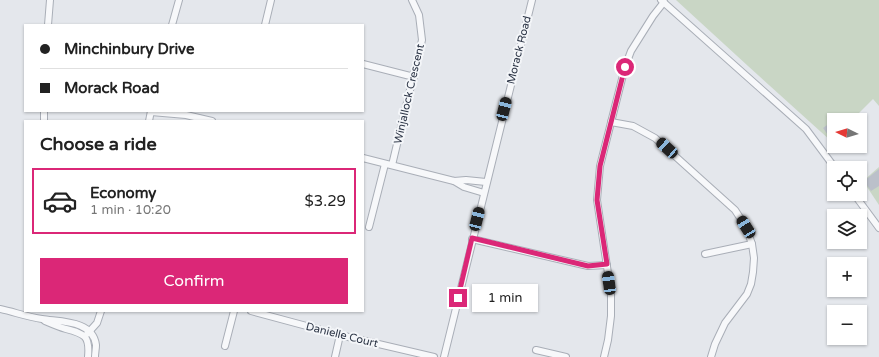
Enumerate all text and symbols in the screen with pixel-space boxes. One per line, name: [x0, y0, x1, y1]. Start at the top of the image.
street label: Morack Road: [504, 14, 534, 85]
text: Minchinbury Drive: [64, 40, 194, 58]
street label: Winjallock Crescent: [391, 43, 427, 145]
route start: [616, 58, 634, 76]
text: Morack Road: [64, 79, 159, 97]
car: [495, 96, 513, 122]
north arrow: [827, 113, 867, 153]
map controls: [827, 113, 867, 345]
text: Choose a ride: [40, 133, 157, 155]
car: [654, 136, 680, 160]
button: locate: [827, 161, 867, 201]
icon: car: [42, 183, 78, 219]
text: Economy: [90, 184, 156, 202]
text: $3.29: [305, 192, 346, 210]
text: 1 min · 10:20: [90, 202, 171, 218]
car: [468, 206, 486, 232]
button: layers: [827, 209, 867, 249]
car: [735, 214, 757, 240]
button: +: [827, 257, 867, 297]
button: Confirm: [40, 258, 348, 304]
car: [601, 270, 617, 296]
callout: 1 min: [472, 284, 538, 312]
route end: [449, 289, 467, 307]
text: 1 min: [488, 290, 522, 306]
button: −: [827, 305, 867, 345]
street label: Danielle Court: [305, 320, 379, 350]

